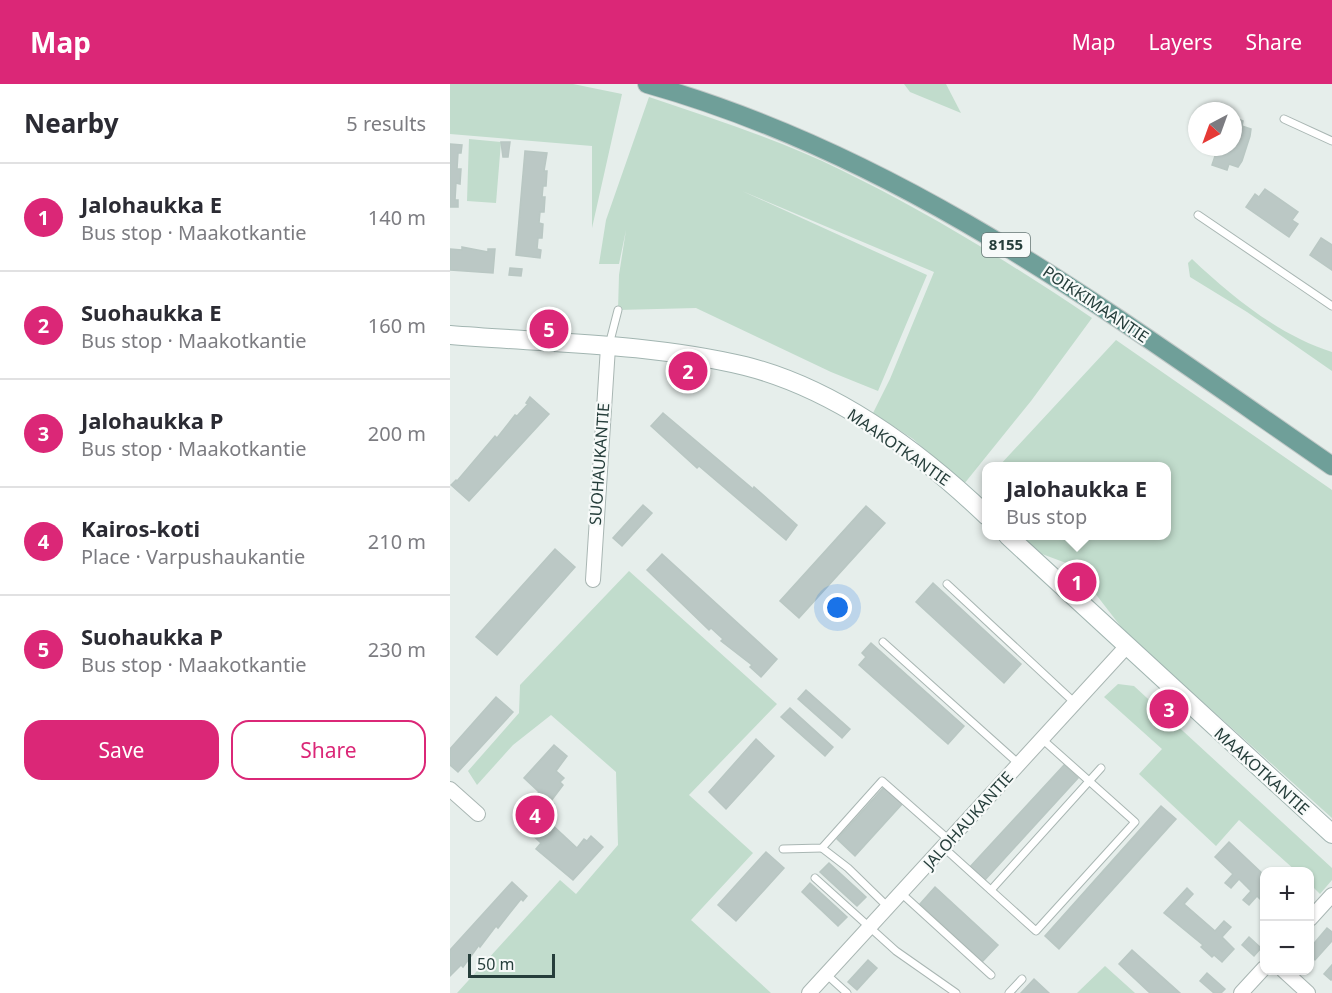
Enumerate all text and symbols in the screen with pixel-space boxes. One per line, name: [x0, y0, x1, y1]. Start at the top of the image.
text: Map: [30, 23, 91, 61]
text: Map: [1072, 28, 1116, 56]
text: Layers: [1149, 28, 1213, 56]
text: Share: [1246, 28, 1302, 56]
north arrow: [1188, 102, 1242, 156]
text: Nearby: [24, 105, 119, 141]
text: 5 results: [346, 110, 426, 137]
text: Jalohaukka E: [81, 189, 222, 219]
text: 1: [38, 204, 49, 231]
text: 140 m: [368, 204, 426, 231]
text: Bus stop · Maakotkantie: [81, 219, 307, 246]
road number: 8155: [982, 233, 1030, 257]
street label: POIKKIMAANTIE: [1039, 260, 1153, 348]
text: Suohaukka E: [81, 297, 221, 327]
pin: 5: [530, 306, 568, 352]
text: 2: [38, 312, 49, 339]
text: 160 m: [368, 312, 426, 339]
text: Bus stop · Maakotkantie: [81, 327, 307, 354]
pin: 2: [668, 348, 708, 394]
street label: SUOHAUKANTIE: [584, 402, 614, 526]
street label: MAAKOTKANTIE: [843, 403, 955, 491]
text: Jalohaukka P: [81, 405, 223, 435]
text: 3: [38, 420, 49, 447]
text: 200 m: [368, 420, 426, 447]
text: Bus stop · Maakotkantie: [81, 435, 307, 462]
popup: [982, 462, 1171, 540]
text: Jalohaukka E: [1006, 473, 1147, 503]
text: Bus stop: [1006, 503, 1087, 530]
text: Kairos-koti: [81, 513, 200, 543]
text: 4: [38, 528, 49, 555]
text: 210 m: [368, 528, 426, 555]
text: Place · Varpushaukantie: [81, 543, 305, 570]
pin: 1: [1058, 560, 1096, 604]
your location: [823, 593, 852, 622]
text: Suohaukka P: [81, 621, 223, 651]
text: 5: [38, 636, 49, 663]
text: 230 m: [368, 636, 426, 663]
text: Bus stop · Maakotkantie: [81, 651, 307, 678]
pin: 3: [1150, 686, 1188, 732]
button: Save: [24, 720, 219, 780]
button: Share: [231, 720, 426, 780]
street label: MAAKOTKANTIE: [1210, 722, 1314, 820]
street label: JALOHAUKANTIE: [917, 766, 1018, 875]
pin: 4: [516, 792, 554, 838]
map controls: [1260, 867, 1314, 975]
button: +: [1260, 867, 1314, 921]
button: −: [1260, 921, 1314, 975]
scale bar: [468, 951, 555, 978]
text: 50 m: [477, 953, 514, 975]

